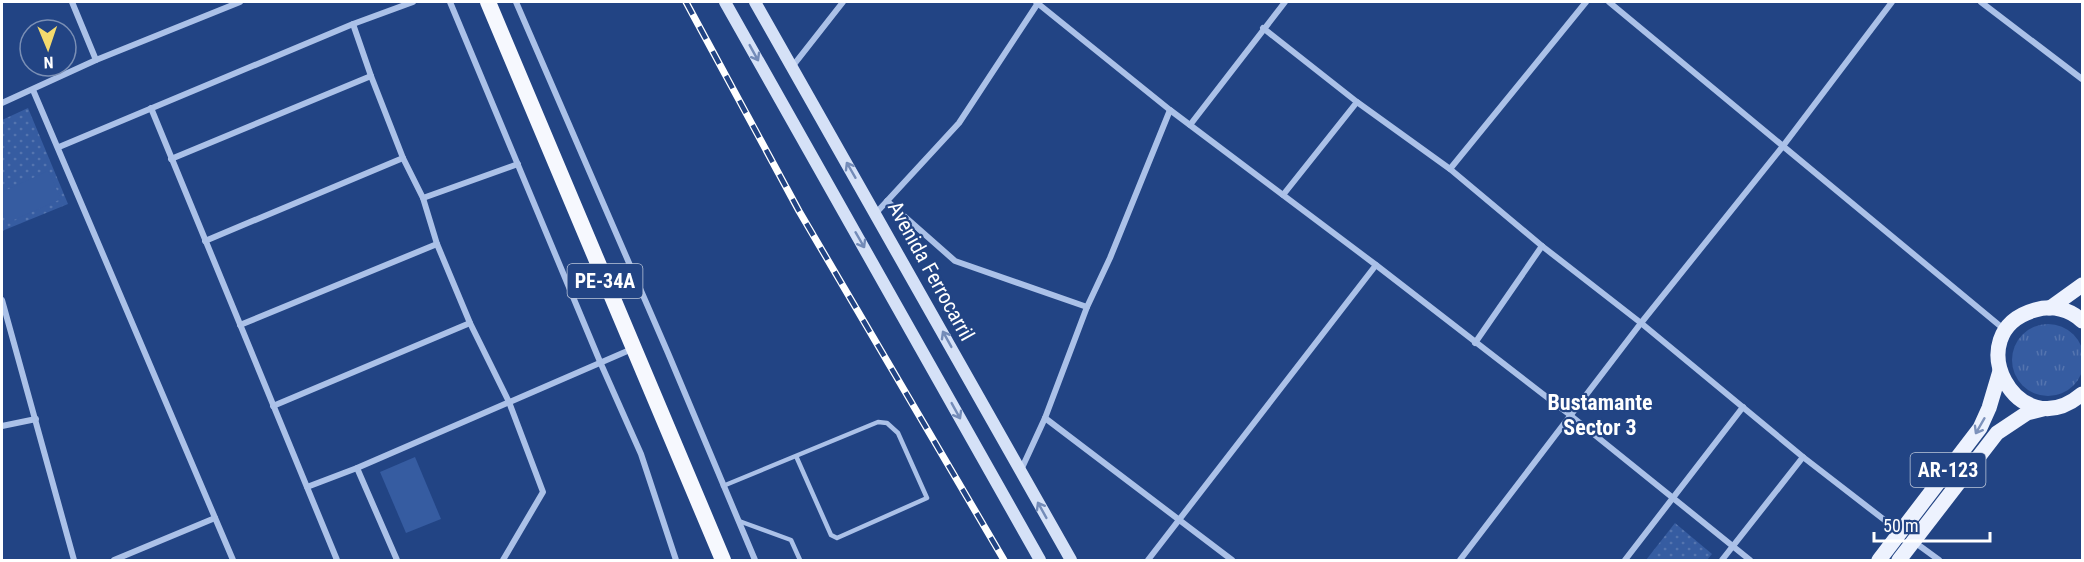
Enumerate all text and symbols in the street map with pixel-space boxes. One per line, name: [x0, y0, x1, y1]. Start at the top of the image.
north arrow: [18, 18, 78, 78]
one-way arrow: [749, 43, 760, 61]
text: N: [43, 53, 54, 72]
one-way arrow: [845, 162, 857, 179]
street label: Avenida Ferrocarril: [883, 197, 979, 345]
one-way arrow: [855, 231, 867, 248]
road number: PE-34A: [568, 264, 642, 298]
one-way arrow: [941, 331, 952, 349]
district label: Bustamante Sector 3: [1547, 390, 1653, 440]
one-way arrow: [951, 401, 962, 419]
one-way arrow: [1974, 417, 1986, 434]
road number: AR-123: [1910, 453, 1986, 487]
one-way arrow: [1036, 501, 1047, 519]
scale bar: [1874, 505, 1990, 543]
text: 50 m: [1883, 515, 1918, 536]

